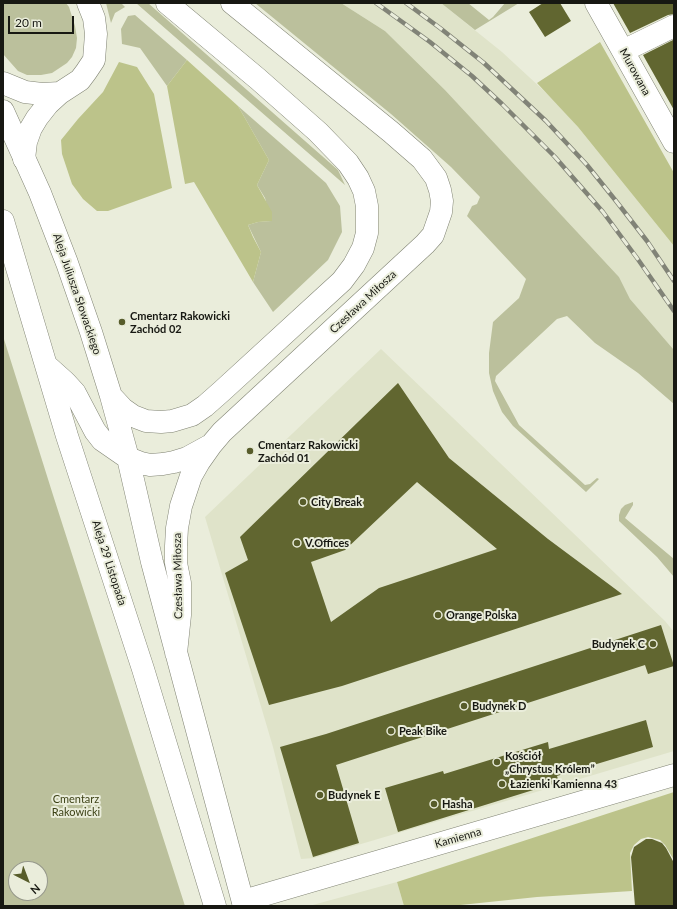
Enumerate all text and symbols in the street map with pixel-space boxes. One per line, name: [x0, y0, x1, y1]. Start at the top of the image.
scale bar: [10, 8, 76, 34]
text: 20 m: [15, 15, 42, 30]
street label: Murowana: [617, 46, 653, 98]
street label: Aleja Juliusza Słowackiego: [50, 232, 104, 356]
street label: Czesława Miłosza: [327, 268, 399, 336]
place label: Cmentarz Rakowicki Zachód 02: [130, 309, 230, 335]
marker: Cmentarz Rakowicki Zachód 02: [117, 317, 127, 327]
place label: Cmentarz Rakowicki Zachód 01: [258, 438, 358, 464]
marker: Cmentarz Rakowicki Zachód 01: [245, 446, 255, 456]
place label: City Break: [311, 495, 362, 509]
marker: City Break: [298, 497, 308, 507]
street label: Aleja 29 Listopada: [89, 519, 129, 607]
street label: Czesława Miłosza: [171, 533, 185, 619]
place label: V.Offices: [305, 536, 349, 550]
marker: V.Offices: [292, 538, 302, 548]
place label: Orange Polska: [446, 608, 517, 622]
marker: Orange Polska: [433, 610, 443, 620]
place label: Budynek C: [592, 637, 645, 651]
marker: Budynek C: [648, 639, 658, 649]
place label: Budynek D: [472, 699, 526, 713]
marker: Budynek D: [459, 701, 469, 711]
place label: Peak Bike: [399, 724, 447, 738]
marker: Peak Bike: [386, 726, 396, 736]
place label: Kościół „Chrystus Królem”: [505, 749, 595, 775]
marker: Kościół „Chrystus Królem”: [492, 757, 502, 767]
place label: Łazienki Kamienna 43: [510, 777, 617, 791]
marker: Łazienki Kamienna 43: [497, 779, 507, 789]
place label: Budynek E: [328, 788, 380, 802]
marker: Budynek E: [315, 790, 325, 800]
park label: Cmentarz Rakowicki: [52, 792, 100, 818]
place label: Hasha: [442, 797, 473, 811]
marker: Hasha: [429, 799, 439, 809]
street label: Kamienna: [433, 825, 483, 851]
north arrow: [8, 861, 48, 901]
text: N: [28, 882, 43, 897]

